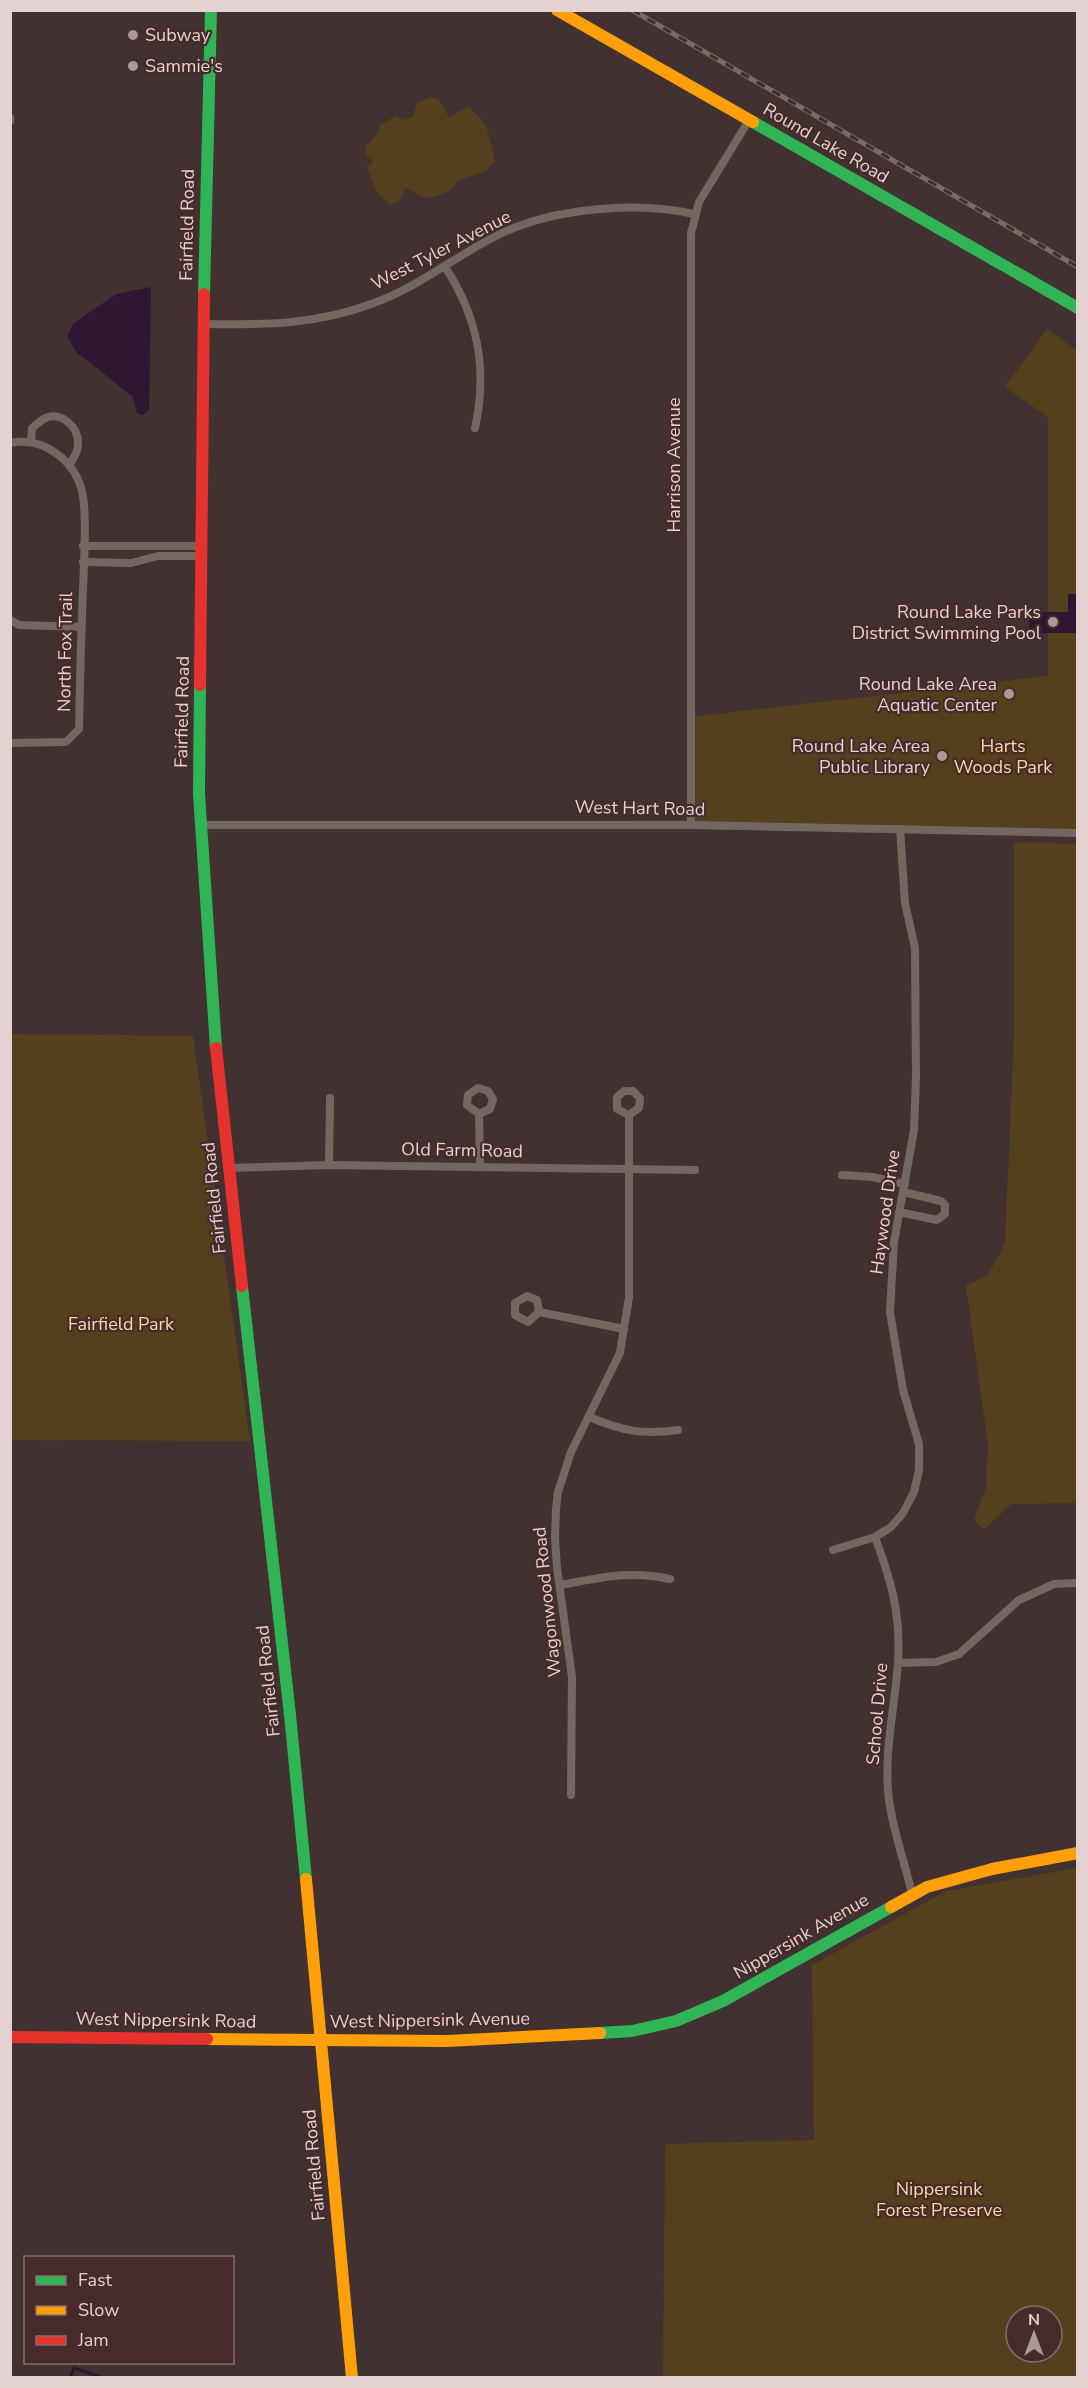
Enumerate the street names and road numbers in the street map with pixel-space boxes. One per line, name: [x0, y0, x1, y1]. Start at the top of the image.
street label: Round Lake Road: [759, 97, 893, 189]
street label: Fairfield Road: [174, 169, 200, 281]
street label: West Tyler Avenue: [367, 204, 515, 296]
street label: Harrison Avenue: [662, 397, 686, 533]
street label: North Fox Trail: [52, 591, 78, 712]
street label: Fairfield Road: [169, 656, 195, 768]
street label: West Hart Road: [574, 795, 706, 821]
street label: Old Farm Road: [401, 1137, 523, 1163]
street label: Fairfield Road: [196, 1141, 232, 1255]
street label: Haywood Drive: [864, 1148, 906, 1276]
street label: Wagonwood Road: [527, 1526, 567, 1678]
street label: Fairfield Road: [250, 1624, 286, 1738]
street label: School Drive: [861, 1662, 893, 1766]
street label: Nippersink Avenue: [729, 1888, 873, 1984]
street label: West Nippersink Road: [75, 2006, 257, 2034]
street label: West Nippersink Avenue: [330, 2006, 530, 2034]
street label: Fairfield Road: [297, 2108, 331, 2222]

